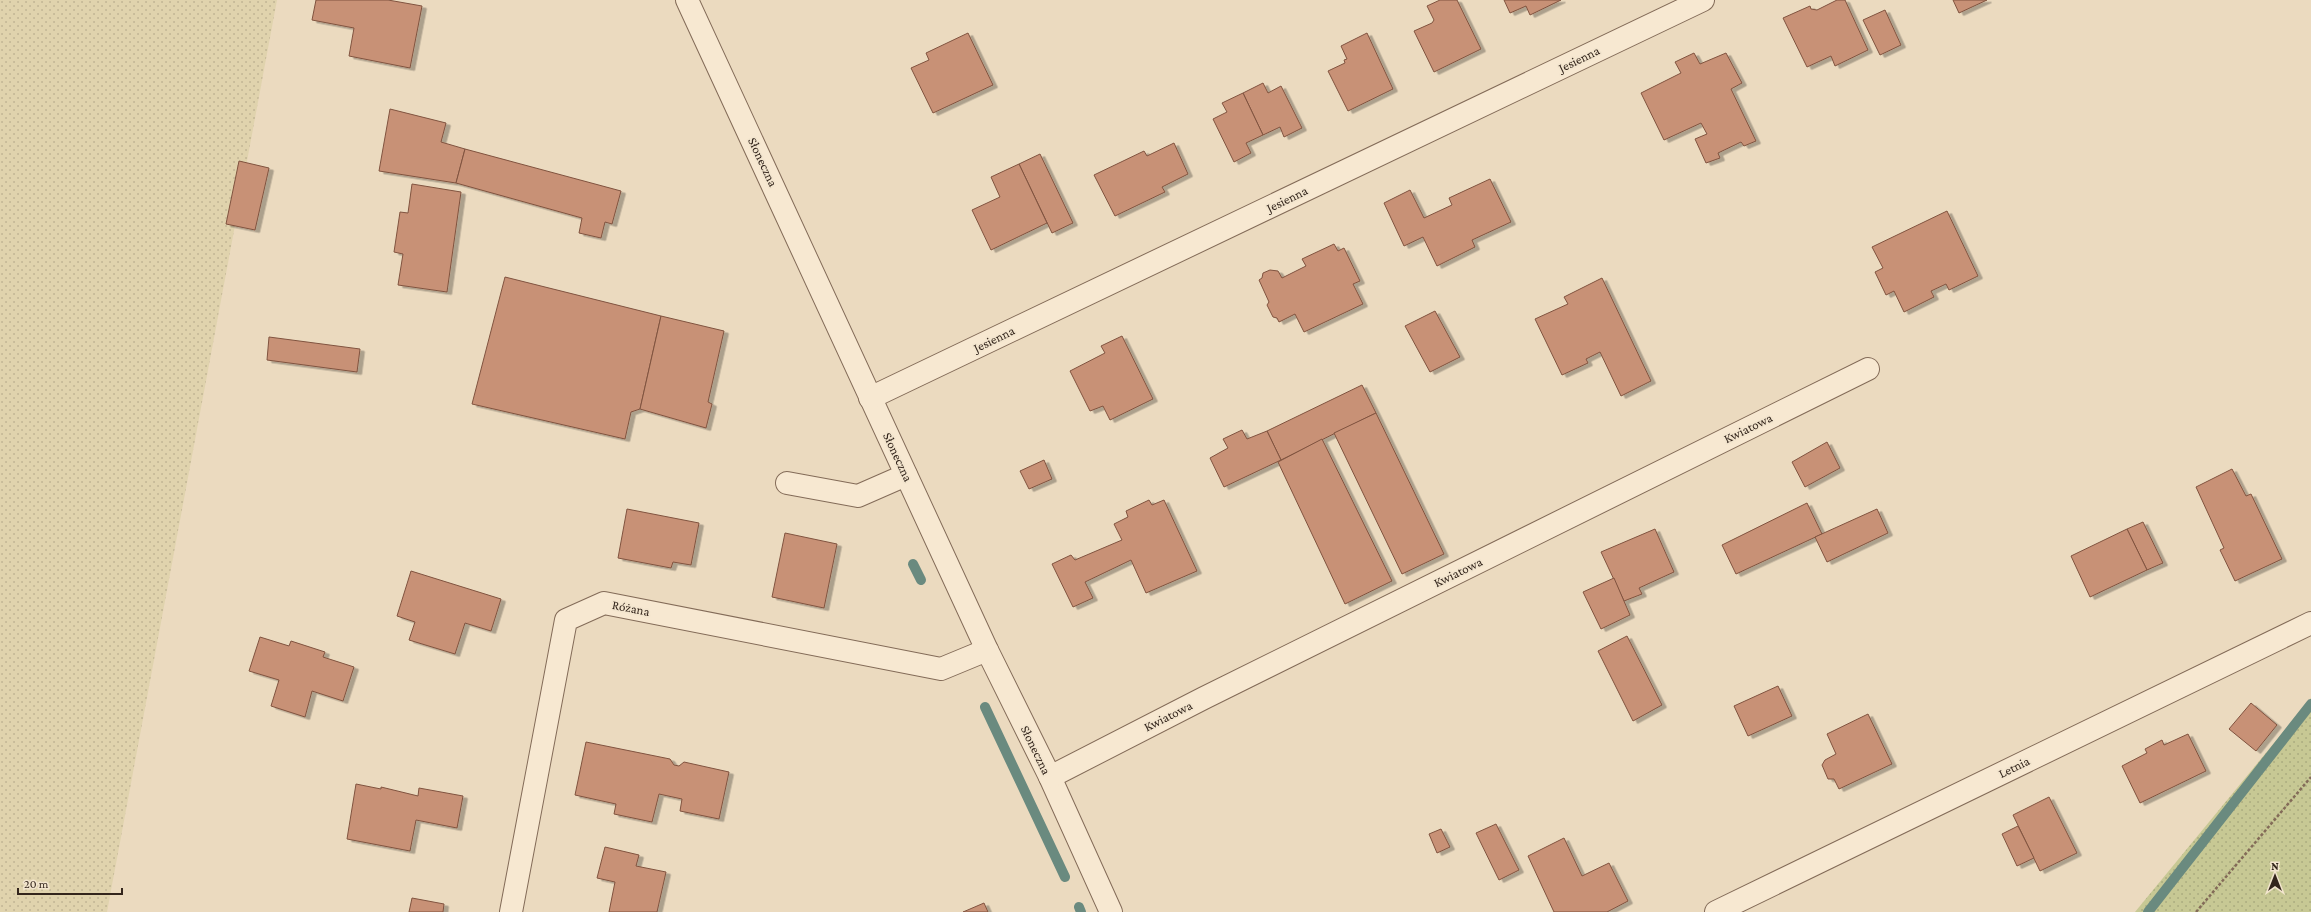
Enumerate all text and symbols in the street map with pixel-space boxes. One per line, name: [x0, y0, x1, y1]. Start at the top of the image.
street label: Jesienna: [1555, 43, 1602, 76]
street label: Słoneczna: [745, 135, 781, 189]
street label: Jesienna: [1263, 183, 1310, 216]
street label: Jesienna: [970, 323, 1017, 356]
street label: Kwiatowa: [1721, 410, 1775, 446]
street label: Słoneczna: [880, 430, 916, 484]
street label: Kwiatowa: [1431, 554, 1485, 590]
street label: Różana: [611, 597, 651, 619]
street label: Kwiatowa: [1141, 697, 1195, 735]
street label: Słoneczna: [1018, 723, 1054, 777]
street label: Letnia: [1996, 753, 2032, 781]
north arrow: [2255, 856, 2295, 896]
text: N: [2271, 860, 2279, 872]
scale bar: [18, 870, 122, 896]
text: 20 m: [24, 877, 49, 891]

